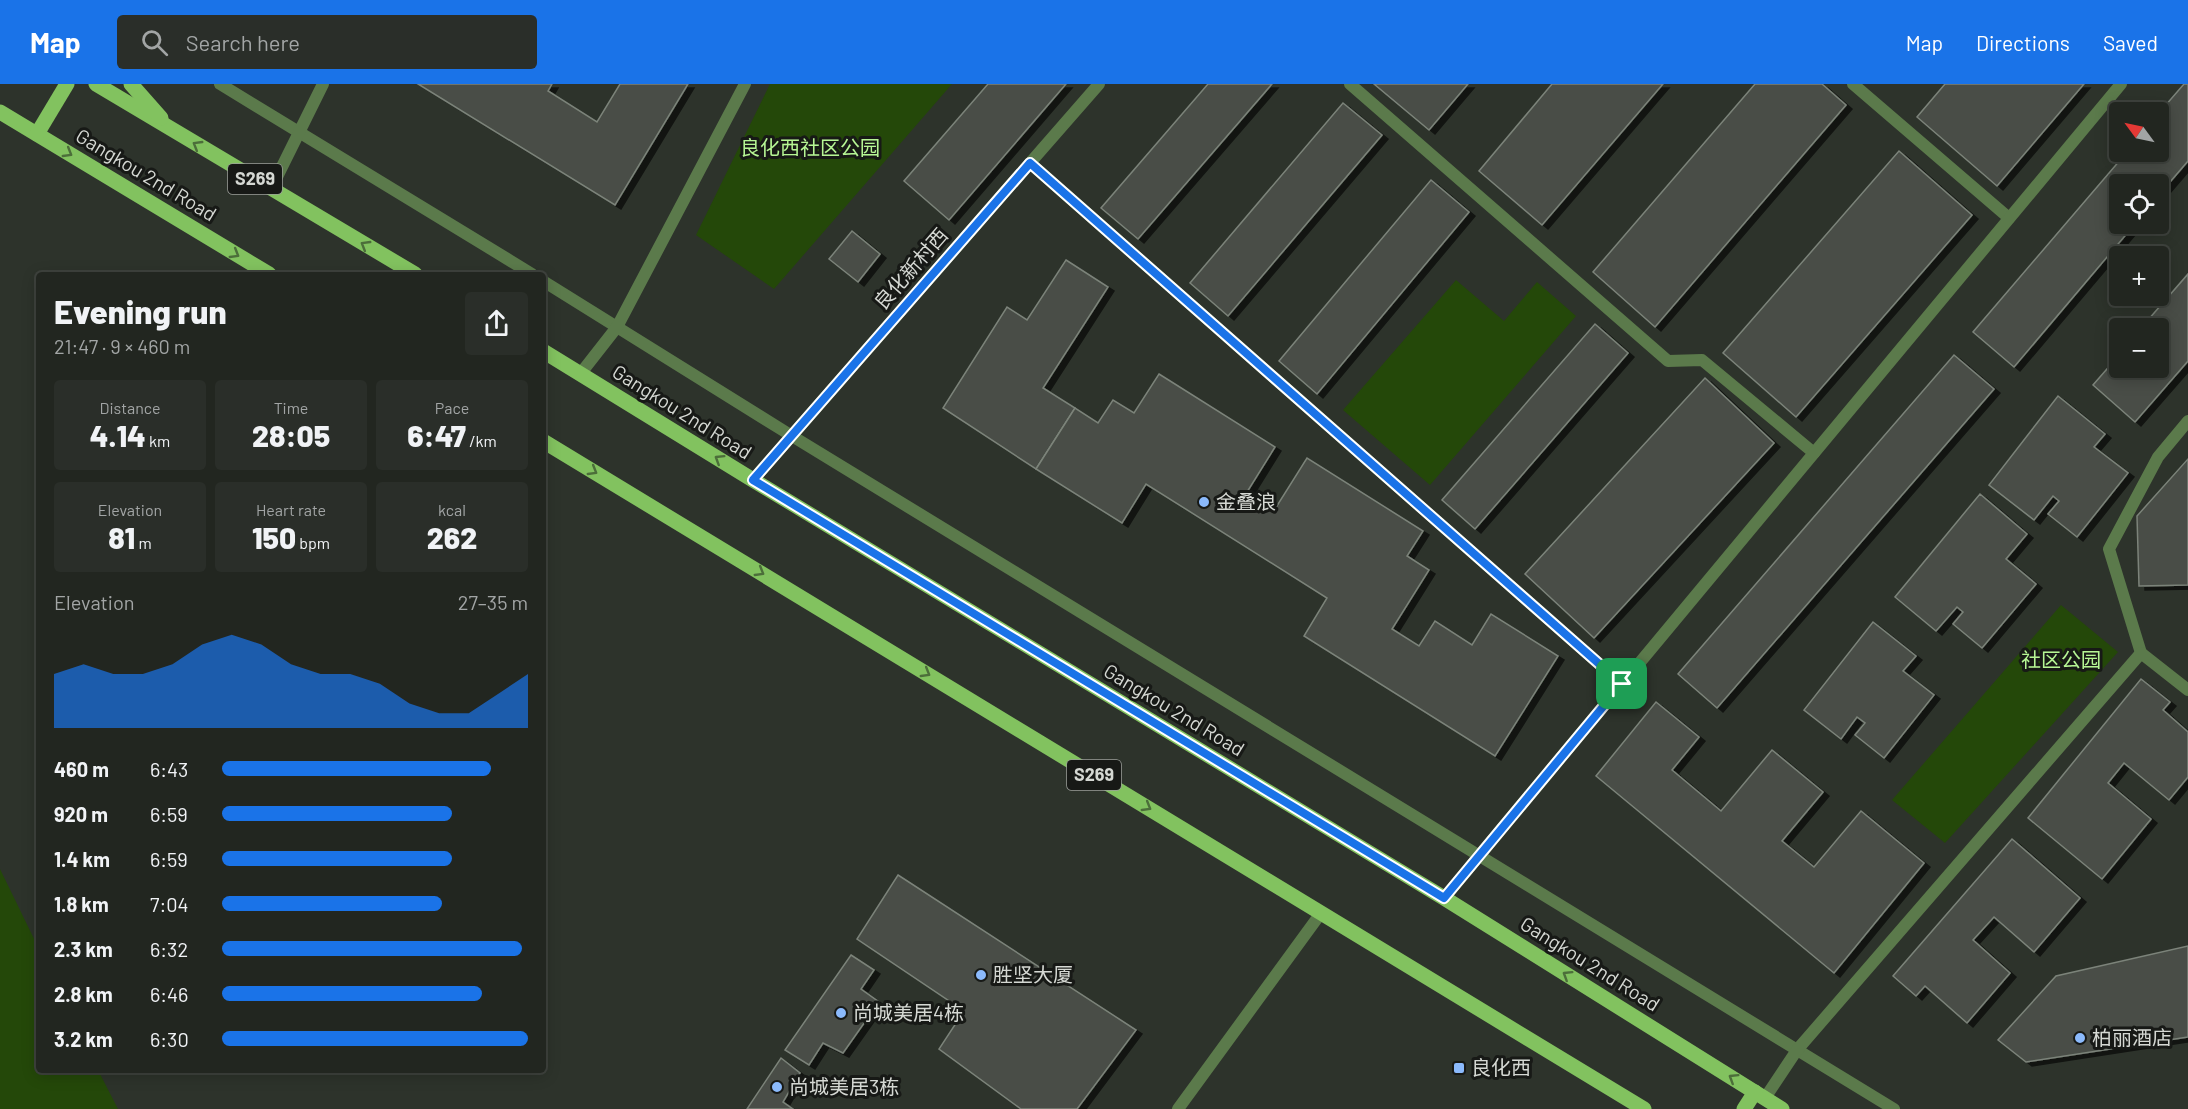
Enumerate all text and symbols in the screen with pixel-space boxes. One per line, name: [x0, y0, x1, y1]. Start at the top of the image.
search box: [117, 15, 537, 69]
text: Map: [30, 25, 81, 59]
icon: search: [138, 26, 171, 59]
text: Search here: [186, 29, 300, 55]
text: Map: [1906, 30, 1943, 55]
text: Directions: [1976, 30, 2070, 55]
text: Saved: [2103, 30, 2158, 55]
north arrow: [2109, 102, 2169, 162]
map controls: [2109, 102, 2169, 378]
street label: Gangkou 2nd Road: [72, 123, 221, 226]
park label: 良化西社区公园: [740, 135, 880, 159]
one-way arrow: [193, 140, 203, 152]
one-way arrow: [62, 145, 72, 157]
road number: S269: [228, 164, 282, 194]
button: locate: [2109, 174, 2169, 234]
street label: 良化新村西: [868, 223, 952, 314]
one-way arrow: [361, 240, 371, 252]
one-way arrow: [229, 246, 239, 258]
button: +: [2109, 246, 2169, 306]
text: Evening run: [54, 291, 227, 331]
button: share: [465, 292, 528, 355]
button: −: [2109, 318, 2169, 378]
text: 21:47 · 9 × 460 m: [54, 334, 190, 358]
street label: Gangkou 2nd Road: [608, 359, 757, 464]
text: Distance: [100, 398, 160, 417]
text: Time: [274, 398, 308, 417]
text: Pace: [435, 398, 469, 417]
text: 4.14: [90, 417, 146, 453]
text: 28:05: [252, 417, 330, 453]
text: 6:47: [407, 417, 466, 453]
text: km: [146, 431, 170, 450]
text: /km: [466, 431, 497, 450]
one-way arrow: [715, 455, 725, 467]
one-way arrow: [587, 464, 597, 475]
place label: 金叠浪: [1216, 489, 1276, 513]
marker: 金叠浪: [1197, 495, 1211, 509]
text: Elevation: [98, 500, 162, 519]
text: Heart rate: [256, 500, 326, 519]
text: kcal: [438, 500, 466, 519]
text: 81: [108, 519, 135, 555]
text: 150: [252, 519, 296, 555]
text: 262: [427, 519, 477, 555]
text: m: [135, 533, 152, 552]
text: bpm: [296, 533, 330, 552]
one-way arrow: [754, 565, 764, 577]
text: Elevation: [54, 590, 135, 614]
text: 27–35 m: [458, 590, 528, 614]
park label: 社区公园: [2021, 647, 2101, 671]
street label: Gangkou 2nd Road: [1100, 658, 1249, 761]
pin: [1596, 658, 1647, 709]
one-way arrow: [920, 666, 930, 678]
icon: arrive: [1605, 667, 1638, 700]
text: 460 m: [54, 757, 109, 781]
text: 6:43: [150, 757, 188, 781]
road number: S269: [1067, 760, 1121, 790]
one-way arrow: [1141, 800, 1151, 812]
text: 920 m: [54, 802, 108, 826]
text: 6:59: [150, 802, 188, 826]
text: 1.4 km: [54, 847, 110, 871]
text: 6:59: [150, 847, 188, 871]
text: 1.8 km: [54, 892, 109, 916]
text: 7:04: [150, 892, 189, 916]
street label: Gangkou 2nd Road: [1516, 911, 1665, 1016]
text: 2.3 km: [54, 937, 113, 961]
text: 6:32: [150, 937, 188, 961]
place label: 胜坚大厦: [993, 962, 1073, 986]
marker: 胜坚大厦: [974, 968, 988, 982]
one-way arrow: [1563, 970, 1573, 982]
text: 2.8 km: [54, 982, 113, 1006]
text: 6:46: [150, 982, 188, 1006]
place label: 尚城美居4栋: [853, 1000, 964, 1024]
marker: 尚城美居4栋: [834, 1006, 848, 1020]
place label: 柏丽酒店: [2092, 1025, 2172, 1049]
text: 3.2 km: [54, 1027, 113, 1051]
text: 6:30: [150, 1027, 189, 1051]
marker: 柏丽酒店: [2073, 1031, 2087, 1045]
place label: 良化西: [1471, 1055, 1531, 1079]
marker: 良化西: [1452, 1061, 1466, 1075]
one-way arrow: [1729, 1073, 1739, 1085]
place label: 尚城美居3栋: [789, 1074, 899, 1098]
marker: 尚城美居3栋: [770, 1080, 784, 1094]

